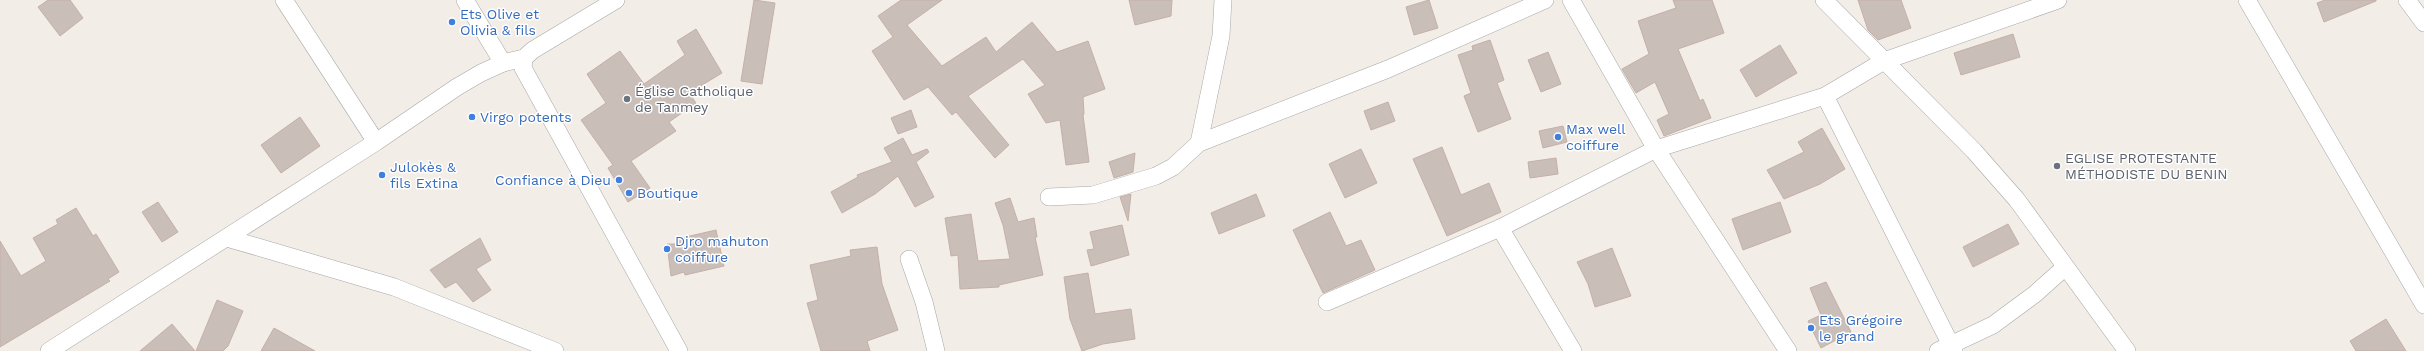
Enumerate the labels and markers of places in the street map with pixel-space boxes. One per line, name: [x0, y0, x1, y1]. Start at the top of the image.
place label: Ets Olive et Olivia & fils: [460, 6, 539, 38]
marker: Ets Olive et Olivia & fils: [447, 17, 457, 27]
place label: Église Catholique de Tanmey: [635, 83, 753, 115]
marker: Église Catholique de Tanmey: [622, 94, 632, 104]
place label: Virgo potents: [480, 109, 572, 125]
marker: Virgo potents: [467, 112, 477, 122]
place label: Max well coiffure: [1566, 121, 1626, 153]
marker: Max well coiffure: [1553, 132, 1563, 142]
place label: EGLISE PROTESTANTE MÉTHODISTE DU BENIN: [2065, 150, 2228, 182]
place label: Julokès & fils Extina: [390, 159, 458, 191]
marker: EGLISE PROTESTANTE MÉTHODISTE DU BENIN: [2052, 161, 2062, 171]
marker: Julokès & fils Extina: [377, 170, 387, 180]
place label: Confiance à Dieu: [495, 172, 611, 188]
marker: Confiance à Dieu: [614, 175, 624, 185]
place label: Boutique: [637, 185, 698, 201]
marker: Boutique: [624, 188, 634, 198]
place label: Djro mahuton coiffure: [675, 233, 769, 265]
marker: Djro mahuton coiffure: [662, 244, 672, 254]
place label: Ets Grégoire le grand: [1819, 312, 1903, 344]
marker: Ets Grégoire le grand: [1806, 323, 1816, 333]

